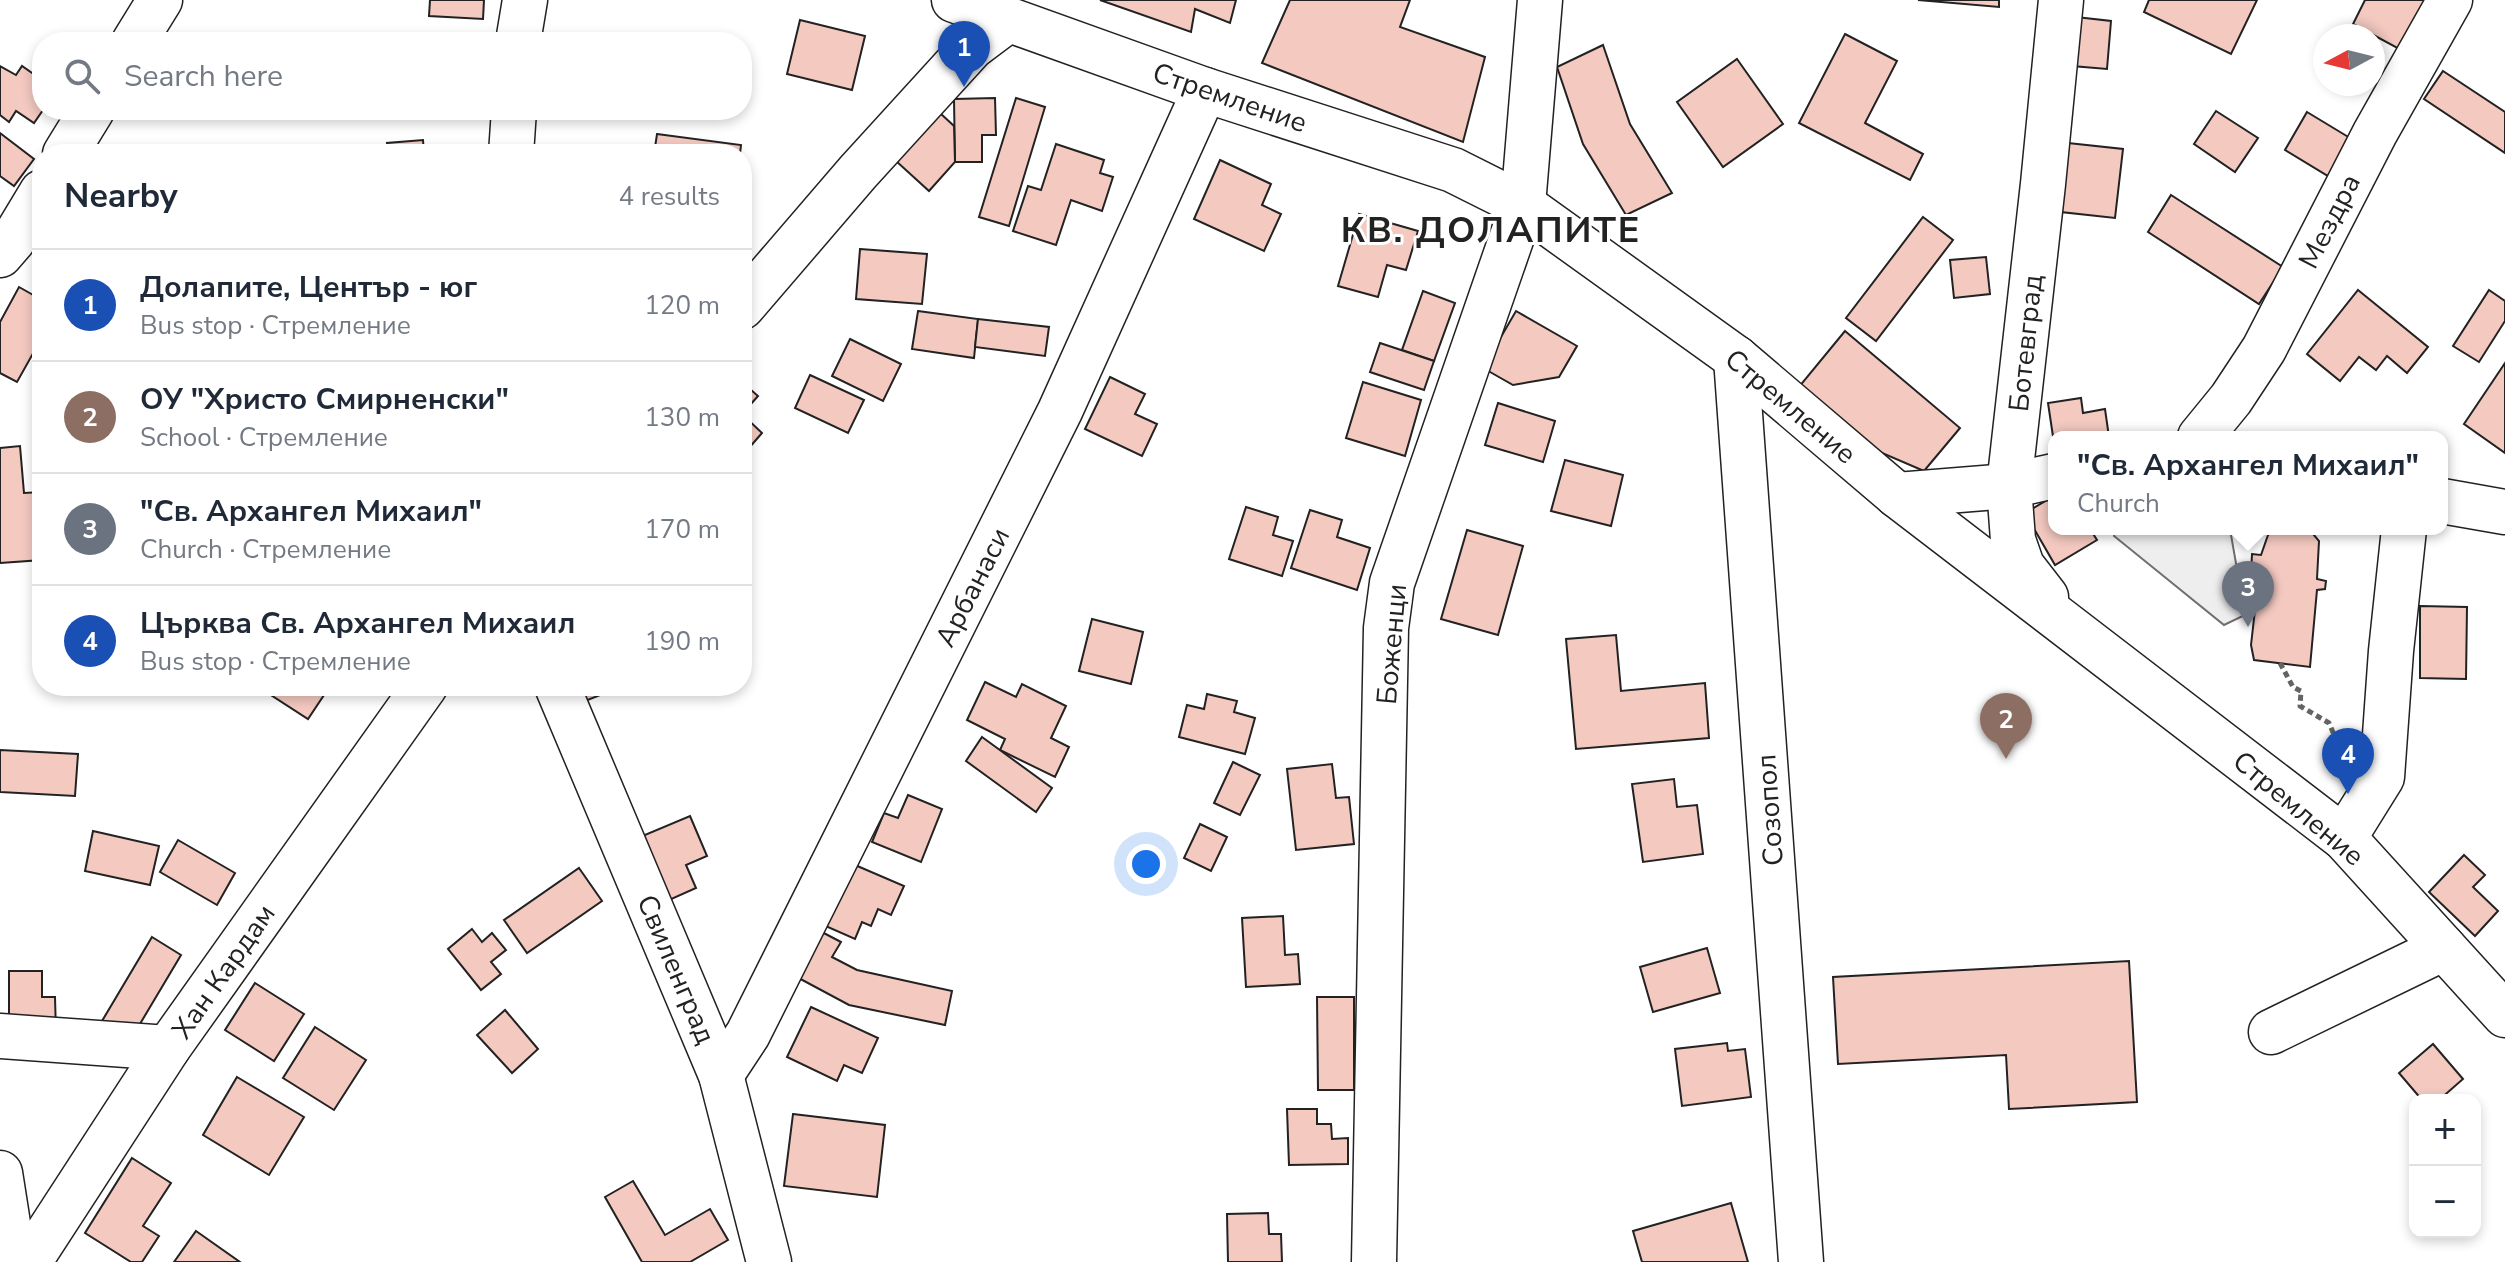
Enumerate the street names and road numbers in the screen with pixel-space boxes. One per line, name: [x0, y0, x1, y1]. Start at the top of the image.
street label: Стремление: [1147, 54, 1312, 142]
street label: Мездра: [2290, 168, 2370, 275]
street label: Ботевград: [2000, 273, 2052, 414]
street label: Стремление: [1717, 341, 1864, 473]
street label: Арбанаси: [927, 521, 1019, 654]
street label: Боженци: [1368, 582, 1416, 706]
street label: Стремление: [2225, 743, 2372, 875]
street label: Созопол: [1747, 753, 1793, 867]
street label: Свиленград: [628, 889, 725, 1050]
street label: Хан Кардам: [163, 896, 284, 1047]

